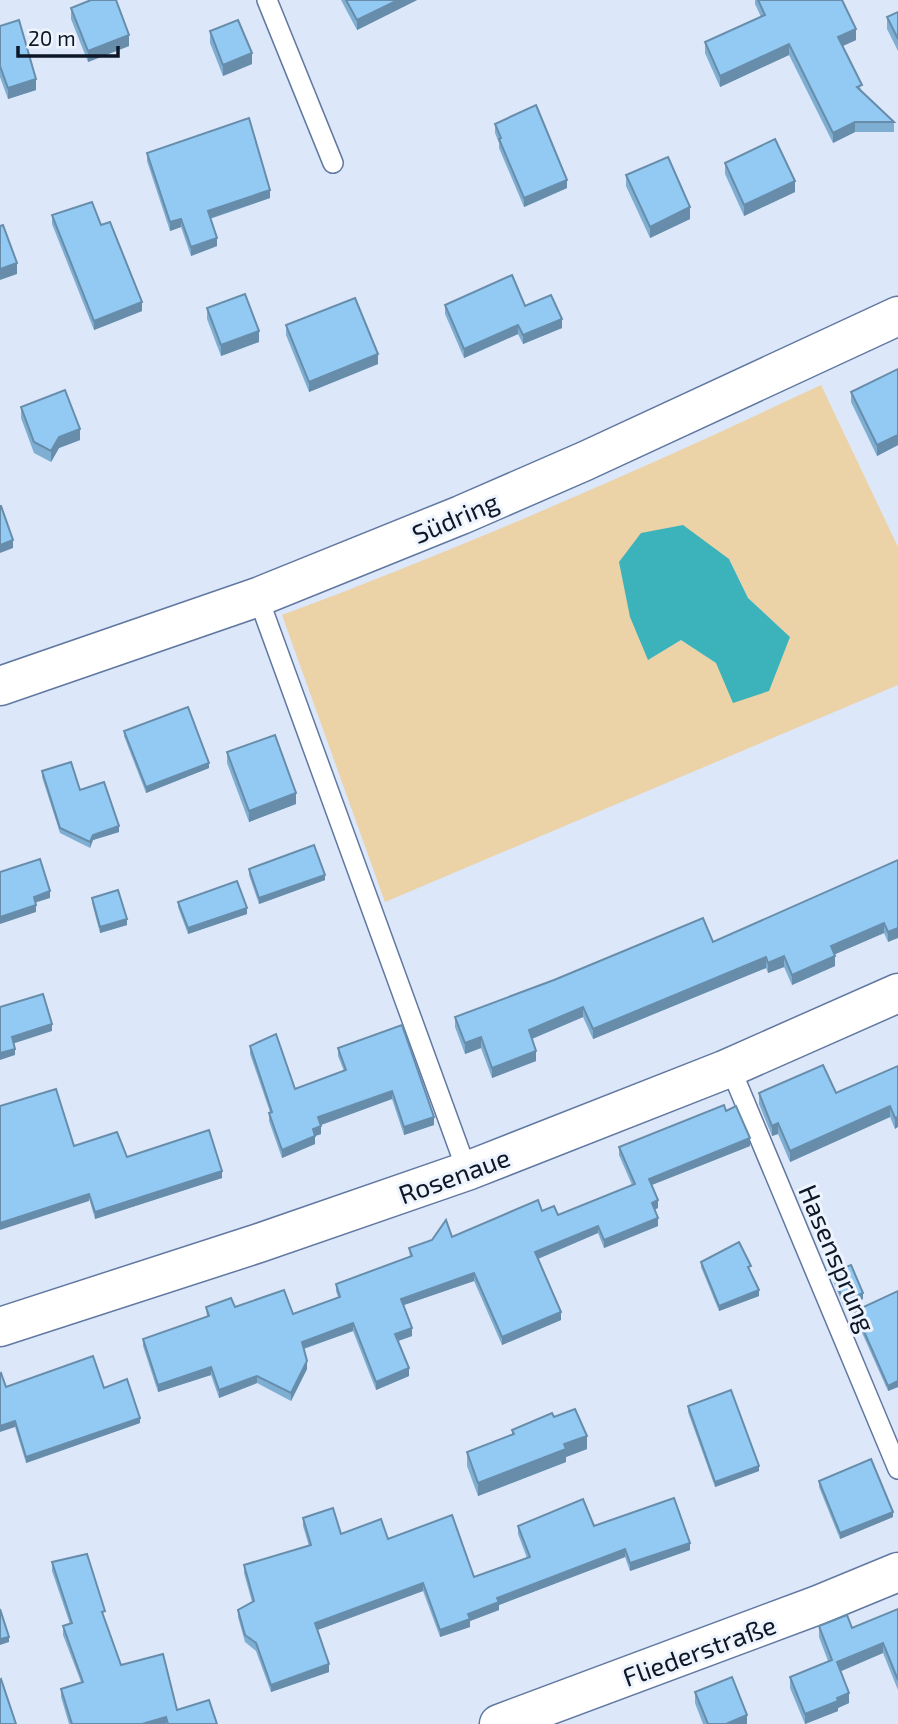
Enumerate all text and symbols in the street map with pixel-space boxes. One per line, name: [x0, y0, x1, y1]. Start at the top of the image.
scale bar: [18, 14, 117, 58]
text: 20 m: [28, 25, 76, 50]
street label: Südring: [407, 485, 503, 549]
street label: Rosenaue: [394, 1141, 514, 1209]
street label: Hasensprung: [793, 1180, 883, 1336]
street label: Fliederstraße: [618, 1608, 780, 1692]

